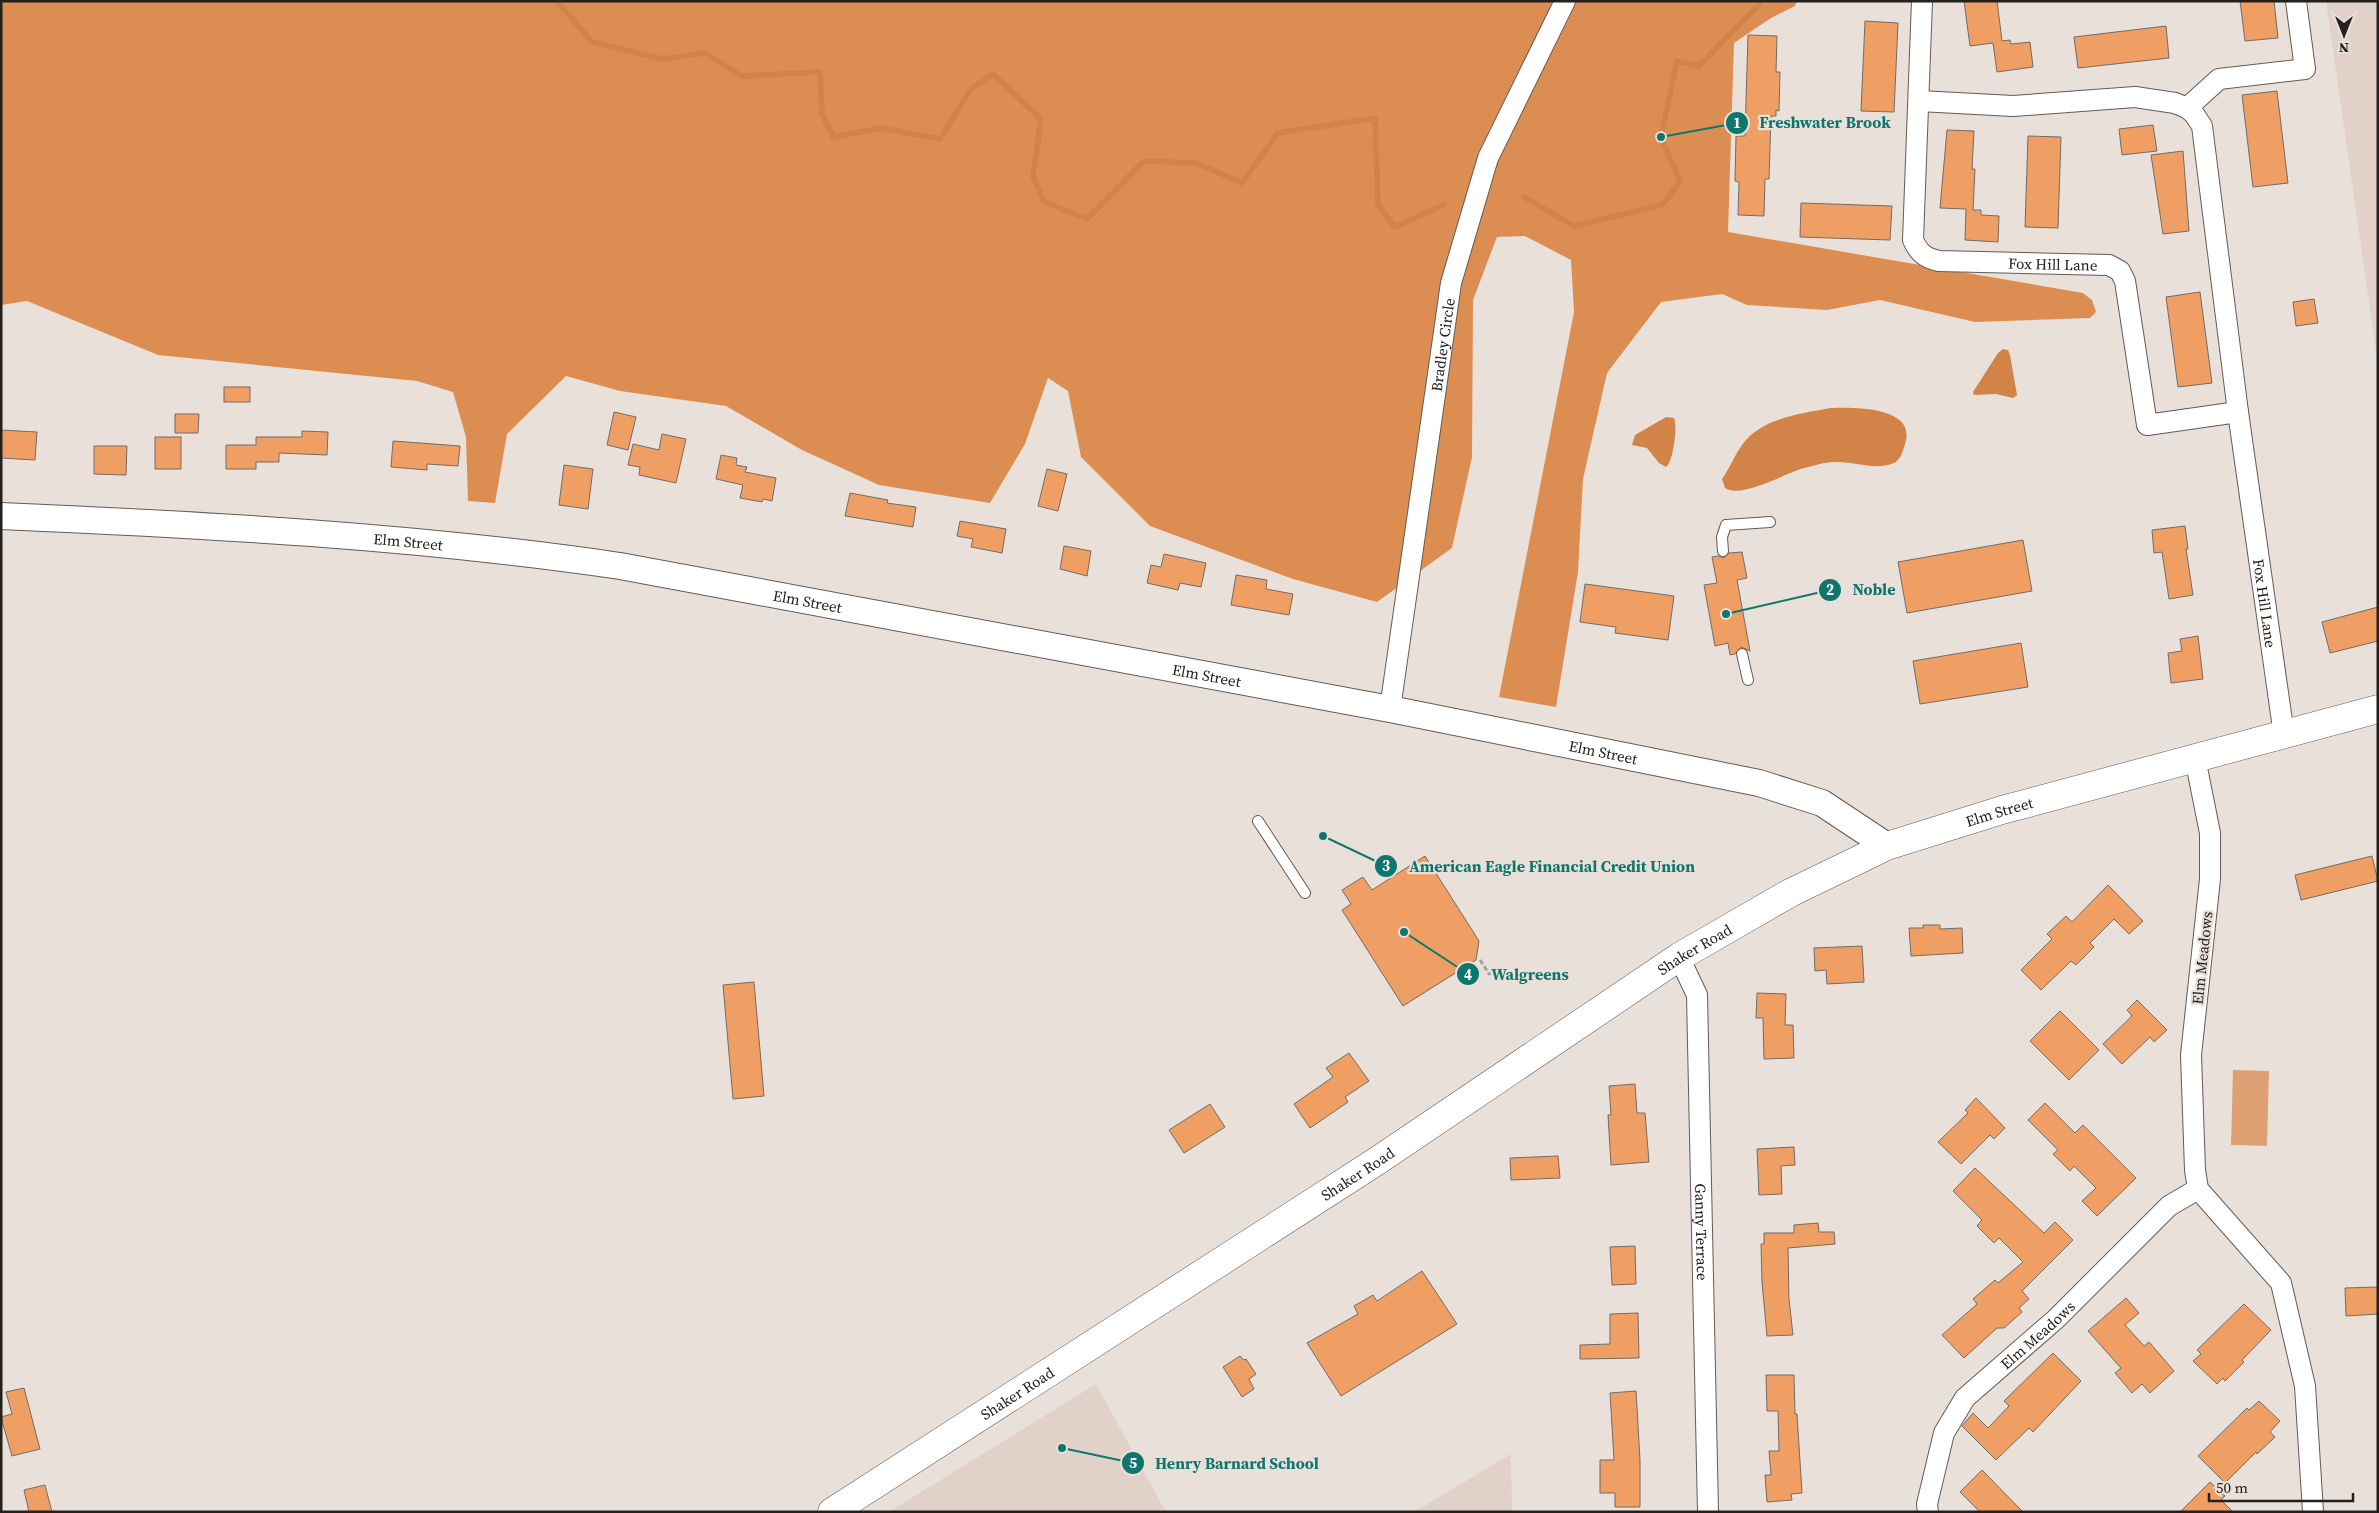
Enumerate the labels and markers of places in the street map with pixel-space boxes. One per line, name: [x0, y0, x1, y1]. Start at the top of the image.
callout: Freshwater Brook: [1724, 107, 1901, 138]
callout: Noble: [1818, 574, 1906, 605]
callout: American Eagle Financial Credit Union: [1374, 851, 1705, 882]
callout: Walgreens: [1456, 959, 1578, 990]
callout: Henry Barnard School: [1120, 1448, 1329, 1479]

